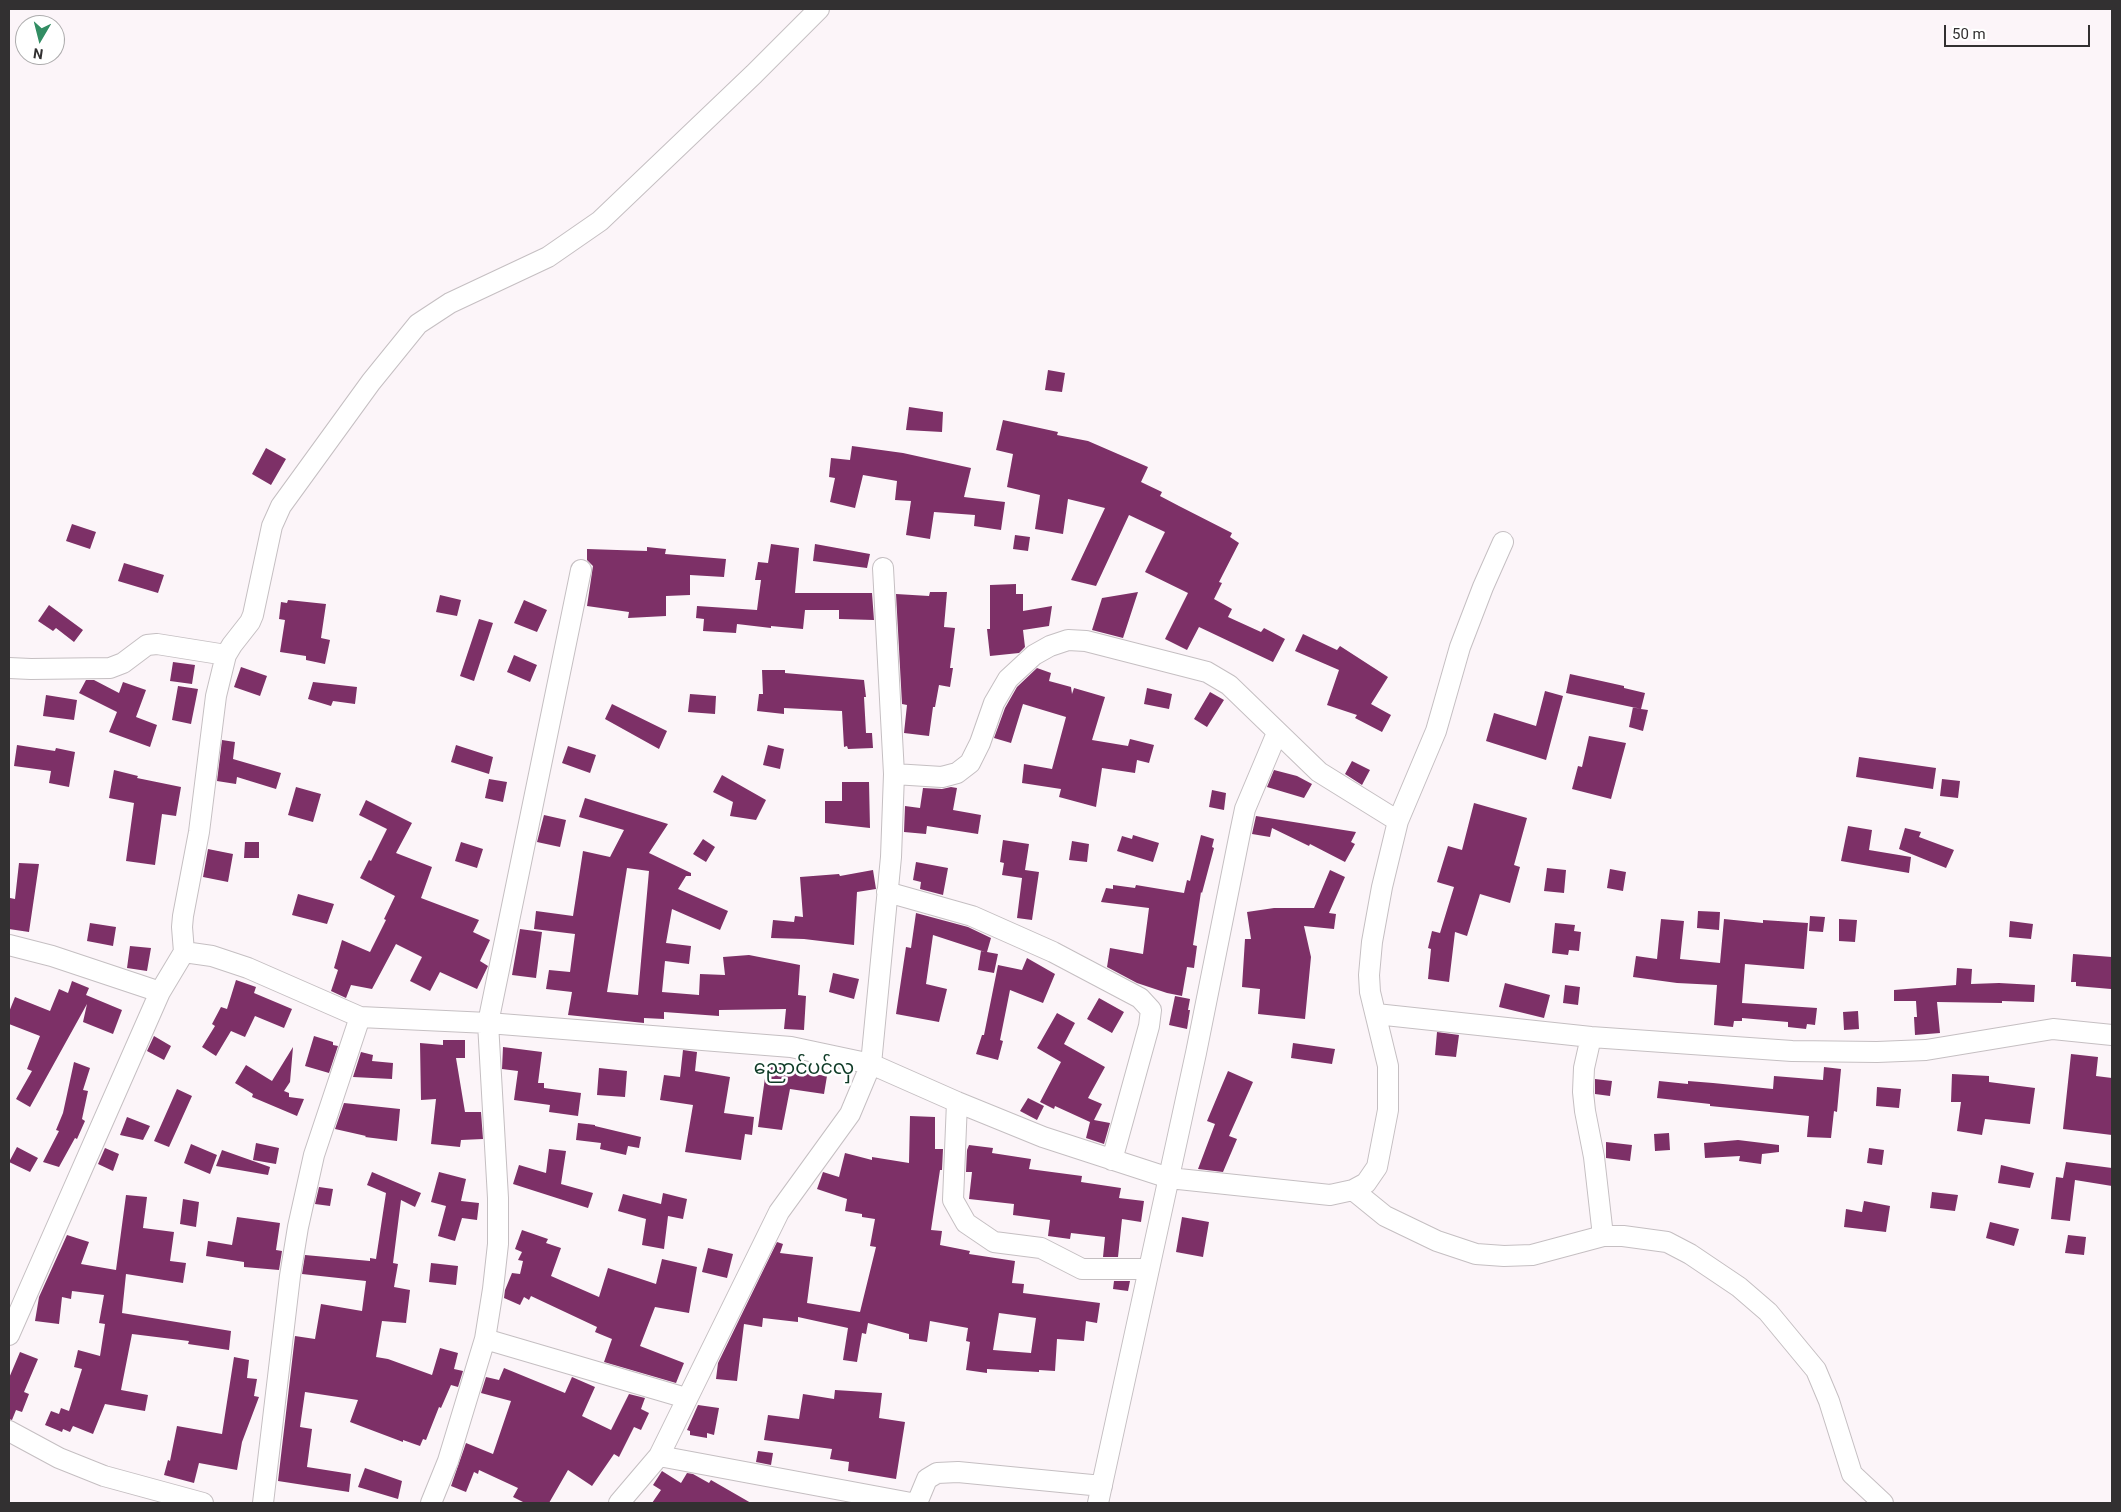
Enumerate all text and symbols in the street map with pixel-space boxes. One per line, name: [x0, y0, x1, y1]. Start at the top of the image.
north arrow: [15, 15, 65, 65]
scale bar: [1946, 15, 2092, 47]
text: 50 m: [1952, 25, 1986, 43]
text: N: [32, 45, 44, 62]
district label: ညောင်ပင်လှ: [754, 1058, 854, 1080]

